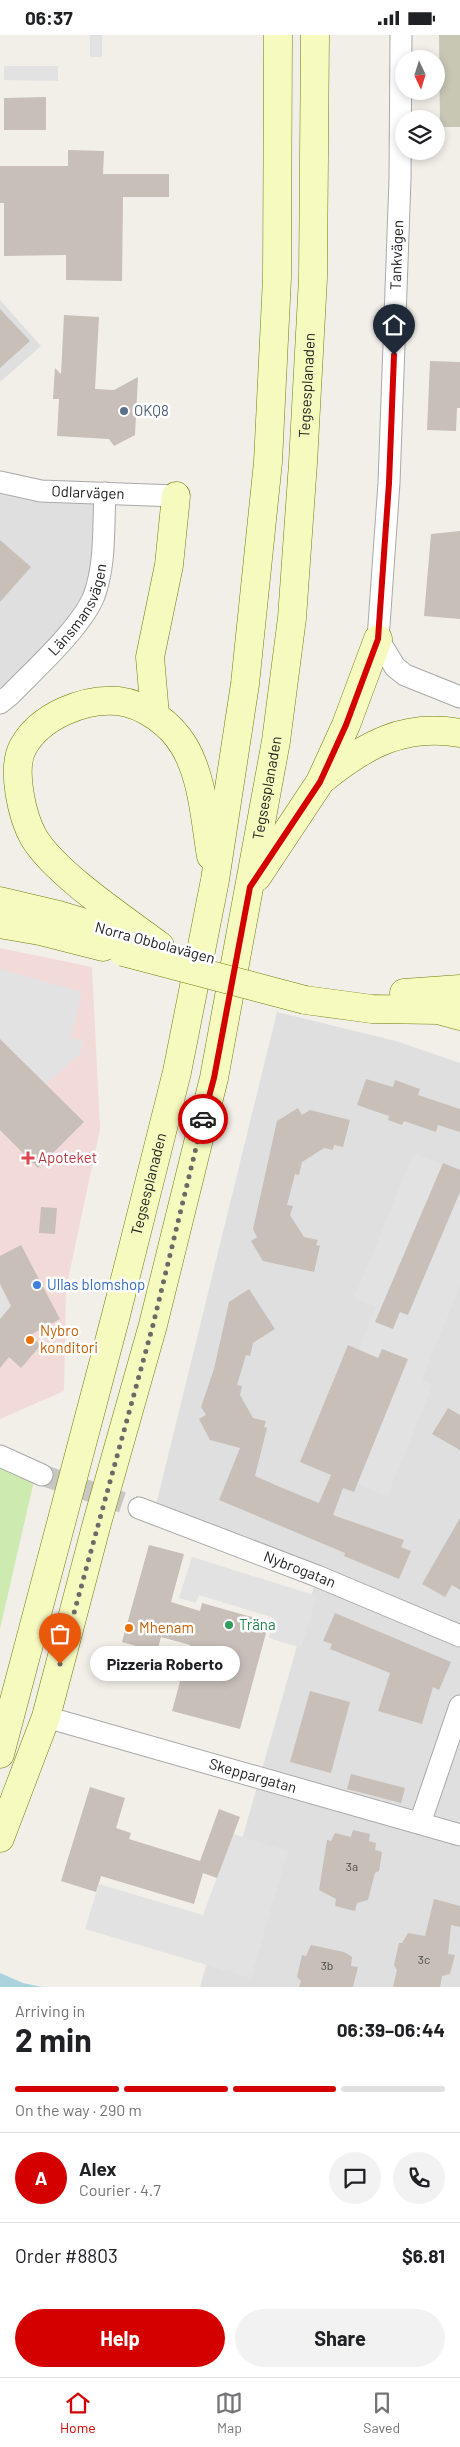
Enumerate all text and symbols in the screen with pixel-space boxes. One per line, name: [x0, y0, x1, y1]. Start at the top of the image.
text: 06:37: [25, 6, 73, 29]
north arrow: [395, 50, 445, 100]
map controls: [395, 50, 445, 160]
button: layers: [395, 110, 445, 160]
street label: Tankvägen: [386, 220, 406, 290]
pin: [373, 304, 415, 355]
icon: home: [380, 311, 408, 339]
street label: Tegsesplanaden: [294, 332, 318, 438]
place label: OKQ8: [134, 401, 169, 419]
marker: OKQ8: [118, 405, 130, 417]
street label: Odlarvägen: [51, 481, 125, 502]
street label: Länsmansvägen: [44, 562, 110, 659]
street label: Tegsesplanaden: [248, 735, 285, 841]
street label: Norra Obbolavägen: [93, 917, 217, 967]
courier: [178, 1094, 228, 1144]
icon: car: [189, 1105, 217, 1133]
street label: Tegsesplanaden: [126, 1131, 169, 1237]
place label: Apoteket: [38, 1148, 97, 1166]
marker: Apoteket: [22, 1152, 34, 1164]
place label: Ullas blomshop: [47, 1275, 145, 1293]
marker: Ullas blomshop: [31, 1279, 43, 1291]
place label: Nybro konditori: [40, 1321, 98, 1356]
marker: Nybro konditori: [24, 1334, 36, 1346]
street label: Nybrogatan: [261, 1547, 339, 1591]
pin: [39, 1613, 81, 1664]
place label: Träna: [239, 1615, 276, 1633]
place label: Mhenam: [139, 1618, 194, 1636]
marker: Träna: [223, 1619, 235, 1631]
icon: bag: [46, 1620, 74, 1648]
marker: Mhenam: [123, 1622, 135, 1634]
callout: Pizzeria Roberto: [90, 1647, 240, 1681]
text: Pizzeria Roberto: [107, 1654, 223, 1673]
street label: Skeppargatan: [207, 1754, 299, 1796]
house number: 3a: [346, 1859, 358, 1873]
house number: 3c: [418, 1952, 430, 1966]
house number: 3b: [321, 1958, 333, 1972]
text: Arriving in: [15, 2001, 85, 2020]
text: 06:39–06:44: [337, 2018, 445, 2041]
text: 2 min: [15, 2020, 92, 2058]
text: On the way · 290 m: [15, 2100, 142, 2119]
button: chat: [329, 2152, 381, 2204]
button: phone: [393, 2152, 445, 2204]
text: Alex: [79, 2157, 117, 2180]
text: A: [35, 2166, 47, 2189]
text: Courier · 4.7: [79, 2180, 161, 2199]
text: Order #8803: [15, 2244, 118, 2267]
text: $6.81: [402, 2244, 445, 2267]
button: Help: [15, 2309, 225, 2367]
button: Share: [235, 2309, 445, 2367]
tab: Home: [60, 2389, 96, 2436]
tab: Map: [215, 2389, 243, 2436]
tab: Saved: [363, 2389, 400, 2436]

